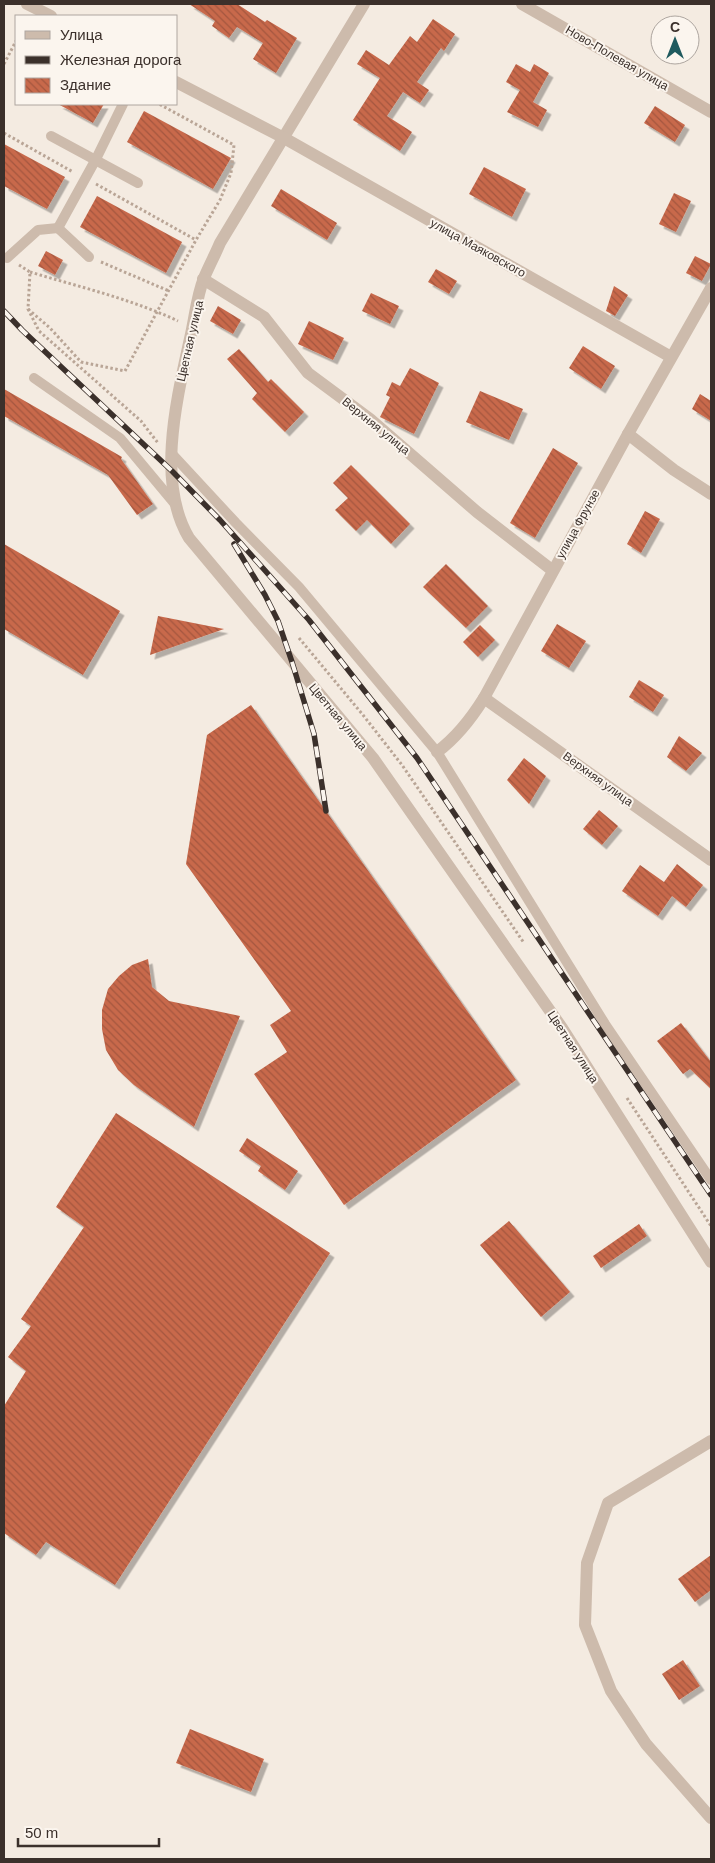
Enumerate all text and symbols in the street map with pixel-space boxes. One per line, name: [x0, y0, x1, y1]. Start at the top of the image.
legend: [15, 15, 178, 105]
north arrow: [650, 15, 700, 65]
text: С: [670, 19, 680, 35]
street label: Ново-Полевая улица: [563, 23, 671, 93]
text: Улица: [60, 26, 103, 43]
text: Железная дорога: [60, 51, 182, 68]
text: Здание: [60, 76, 111, 93]
street label: улица Маяковского: [428, 216, 528, 280]
street label: Цветная улица: [174, 299, 206, 383]
street label: Верхняя улица: [339, 394, 413, 458]
street label: улица Фрунзе: [553, 487, 603, 561]
street label: Цветная улица: [306, 681, 370, 754]
street label: Верхняя улица: [560, 749, 636, 809]
street label: Цветная улица: [545, 1008, 602, 1086]
scale bar: [18, 1816, 159, 1848]
text: 50 m: [25, 1824, 58, 1841]

